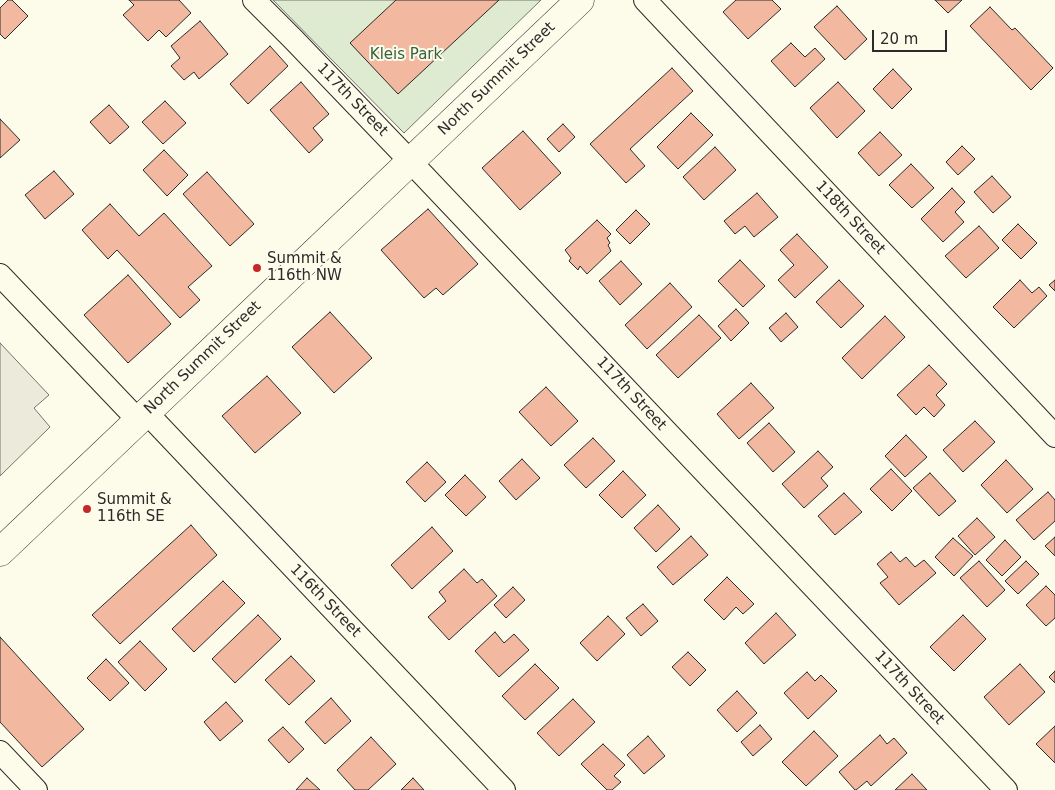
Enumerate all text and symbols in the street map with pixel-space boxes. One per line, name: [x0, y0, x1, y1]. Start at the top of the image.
street label: North Summit Street: [435, 19, 559, 139]
scale bar: [875, 20, 950, 52]
text: 20 m: [880, 30, 918, 48]
park label: Kleis Park: [370, 46, 442, 64]
street label: 117th Street: [313, 60, 391, 140]
street label: 118th Street: [811, 177, 889, 259]
place label: Summit & 116th NW: [267, 250, 342, 285]
marker: Summit & 116th NW: [251, 262, 263, 274]
street label: North Summit Street: [141, 298, 265, 418]
street label: 117th Street: [592, 353, 670, 435]
place label: Summit & 116th SE: [97, 491, 172, 526]
marker: Summit & 116th SE: [81, 503, 93, 515]
street label: 116th Street: [286, 561, 364, 641]
street label: 117th Street: [870, 647, 948, 729]

